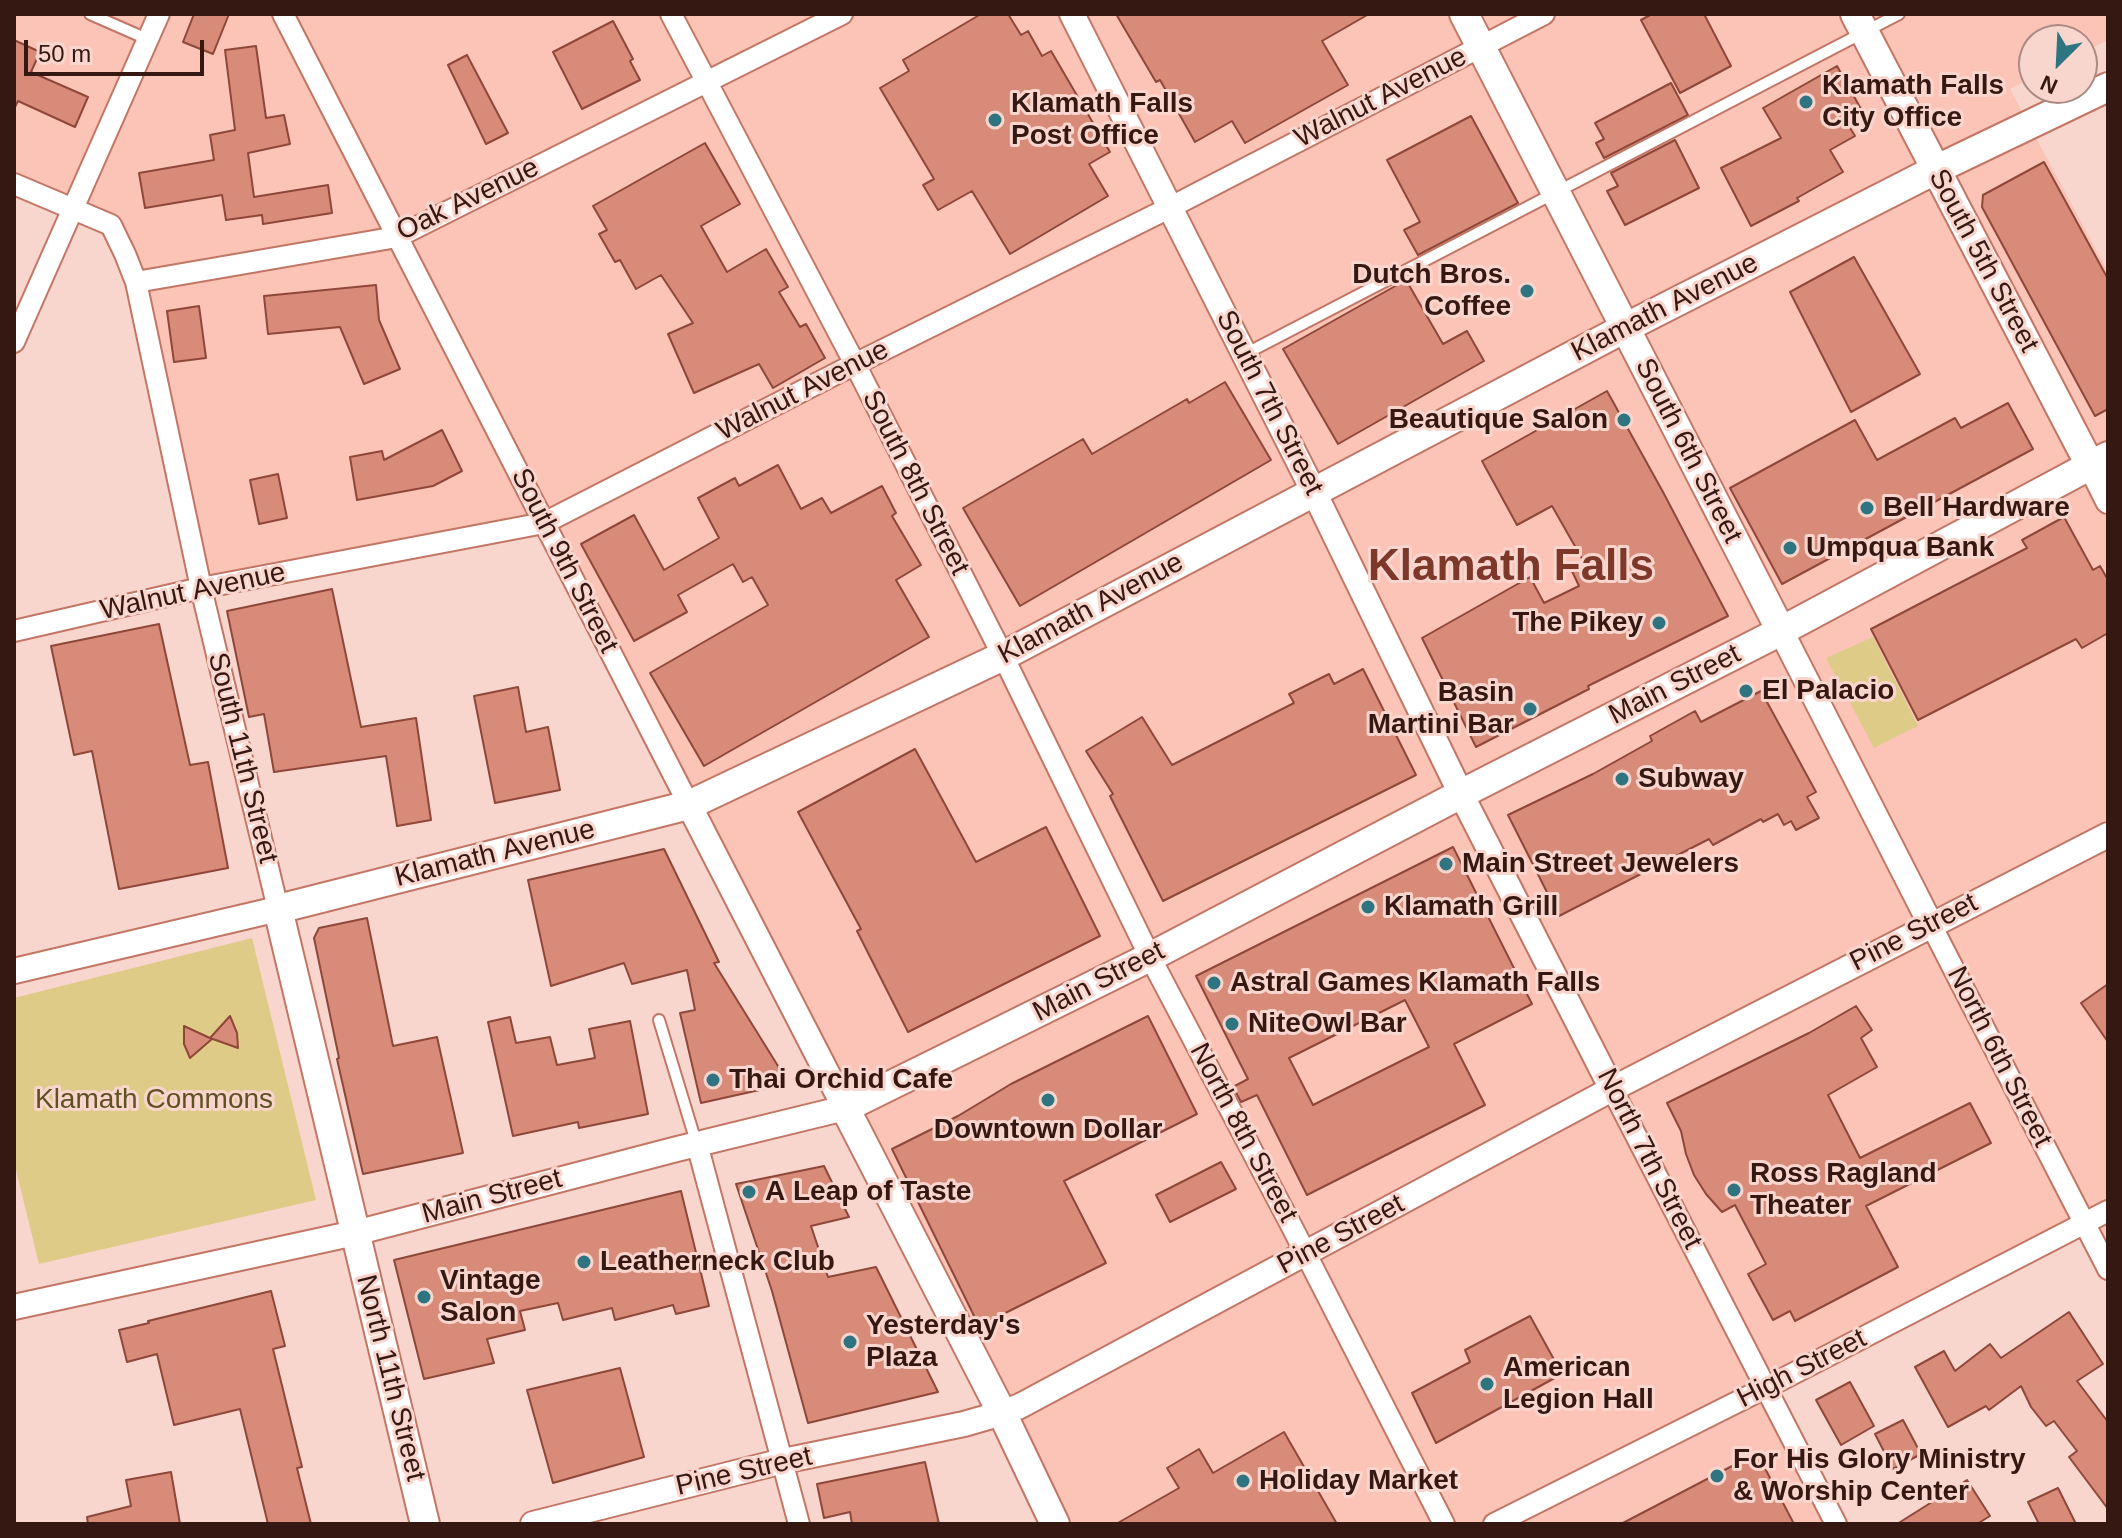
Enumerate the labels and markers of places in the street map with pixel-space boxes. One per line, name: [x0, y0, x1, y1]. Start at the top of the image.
place label: Klamath Falls City Office: [1822, 69, 2004, 135]
place label: Klamath Falls Post Office: [1011, 87, 1193, 153]
marker: Klamath Falls City Office: [1797, 93, 1815, 111]
marker: Klamath Falls Post Office: [986, 111, 1004, 129]
place label: Dutch Bros. Coffee: [1352, 258, 1511, 324]
marker: Dutch Bros. Coffee: [1518, 282, 1536, 300]
place label: Beautique Salon: [1389, 403, 1608, 437]
marker: Beautique Salon: [1615, 411, 1633, 429]
place label: Bell Hardware: [1883, 491, 2070, 525]
marker: Bell Hardware: [1858, 499, 1876, 517]
place label: Umpqua Bank: [1806, 531, 1994, 565]
marker: Umpqua Bank: [1781, 539, 1799, 557]
place label: The Pikey: [1512, 606, 1643, 640]
marker: The Pikey: [1650, 614, 1668, 632]
place label: El Palacio: [1762, 674, 1894, 708]
place label: Basin Martini Bar: [1368, 676, 1514, 742]
marker: El Palacio: [1737, 682, 1755, 700]
marker: Basin Martini Bar: [1521, 700, 1539, 718]
place label: Subway: [1638, 762, 1744, 796]
marker: Subway: [1613, 770, 1631, 788]
place label: Main Street Jewelers: [1462, 847, 1739, 881]
marker: Main Street Jewelers: [1437, 855, 1455, 873]
place label: Klamath Grill: [1384, 890, 1558, 924]
marker: Klamath Grill: [1359, 898, 1377, 916]
place label: Astral Games Klamath Falls: [1230, 966, 1600, 1000]
marker: Astral Games Klamath Falls: [1205, 974, 1223, 992]
place label: NiteOwl Bar: [1248, 1007, 1407, 1041]
marker: NiteOwl Bar: [1223, 1015, 1241, 1033]
place label: Thai Orchid Cafe: [729, 1063, 953, 1097]
marker: Thai Orchid Cafe: [704, 1071, 722, 1089]
marker: Downtown Dollar: [1039, 1091, 1057, 1109]
place label: Downtown Dollar: [934, 1113, 1162, 1147]
place label: Ross Ragland Theater: [1750, 1157, 1937, 1223]
place label: A Leap of Taste: [765, 1175, 971, 1209]
marker: Ross Ragland Theater: [1725, 1181, 1743, 1199]
marker: A Leap of Taste: [740, 1183, 758, 1201]
place label: Leatherneck Club: [600, 1245, 835, 1279]
marker: Leatherneck Club: [575, 1253, 593, 1271]
place label: Vintage Salon: [440, 1264, 541, 1330]
marker: Vintage Salon: [415, 1288, 433, 1306]
place label: Yesterday's Plaza: [866, 1309, 1021, 1375]
marker: Yesterday's Plaza: [841, 1333, 859, 1351]
place label: American Legion Hall: [1503, 1351, 1654, 1417]
marker: American Legion Hall: [1478, 1375, 1496, 1393]
place label: For His Glory Ministry & Worship Center: [1733, 1443, 2025, 1509]
place label: Holiday Market: [1259, 1464, 1458, 1498]
marker: For His Glory Ministry & Worship Center: [1708, 1467, 1726, 1485]
marker: Holiday Market: [1234, 1472, 1252, 1490]

